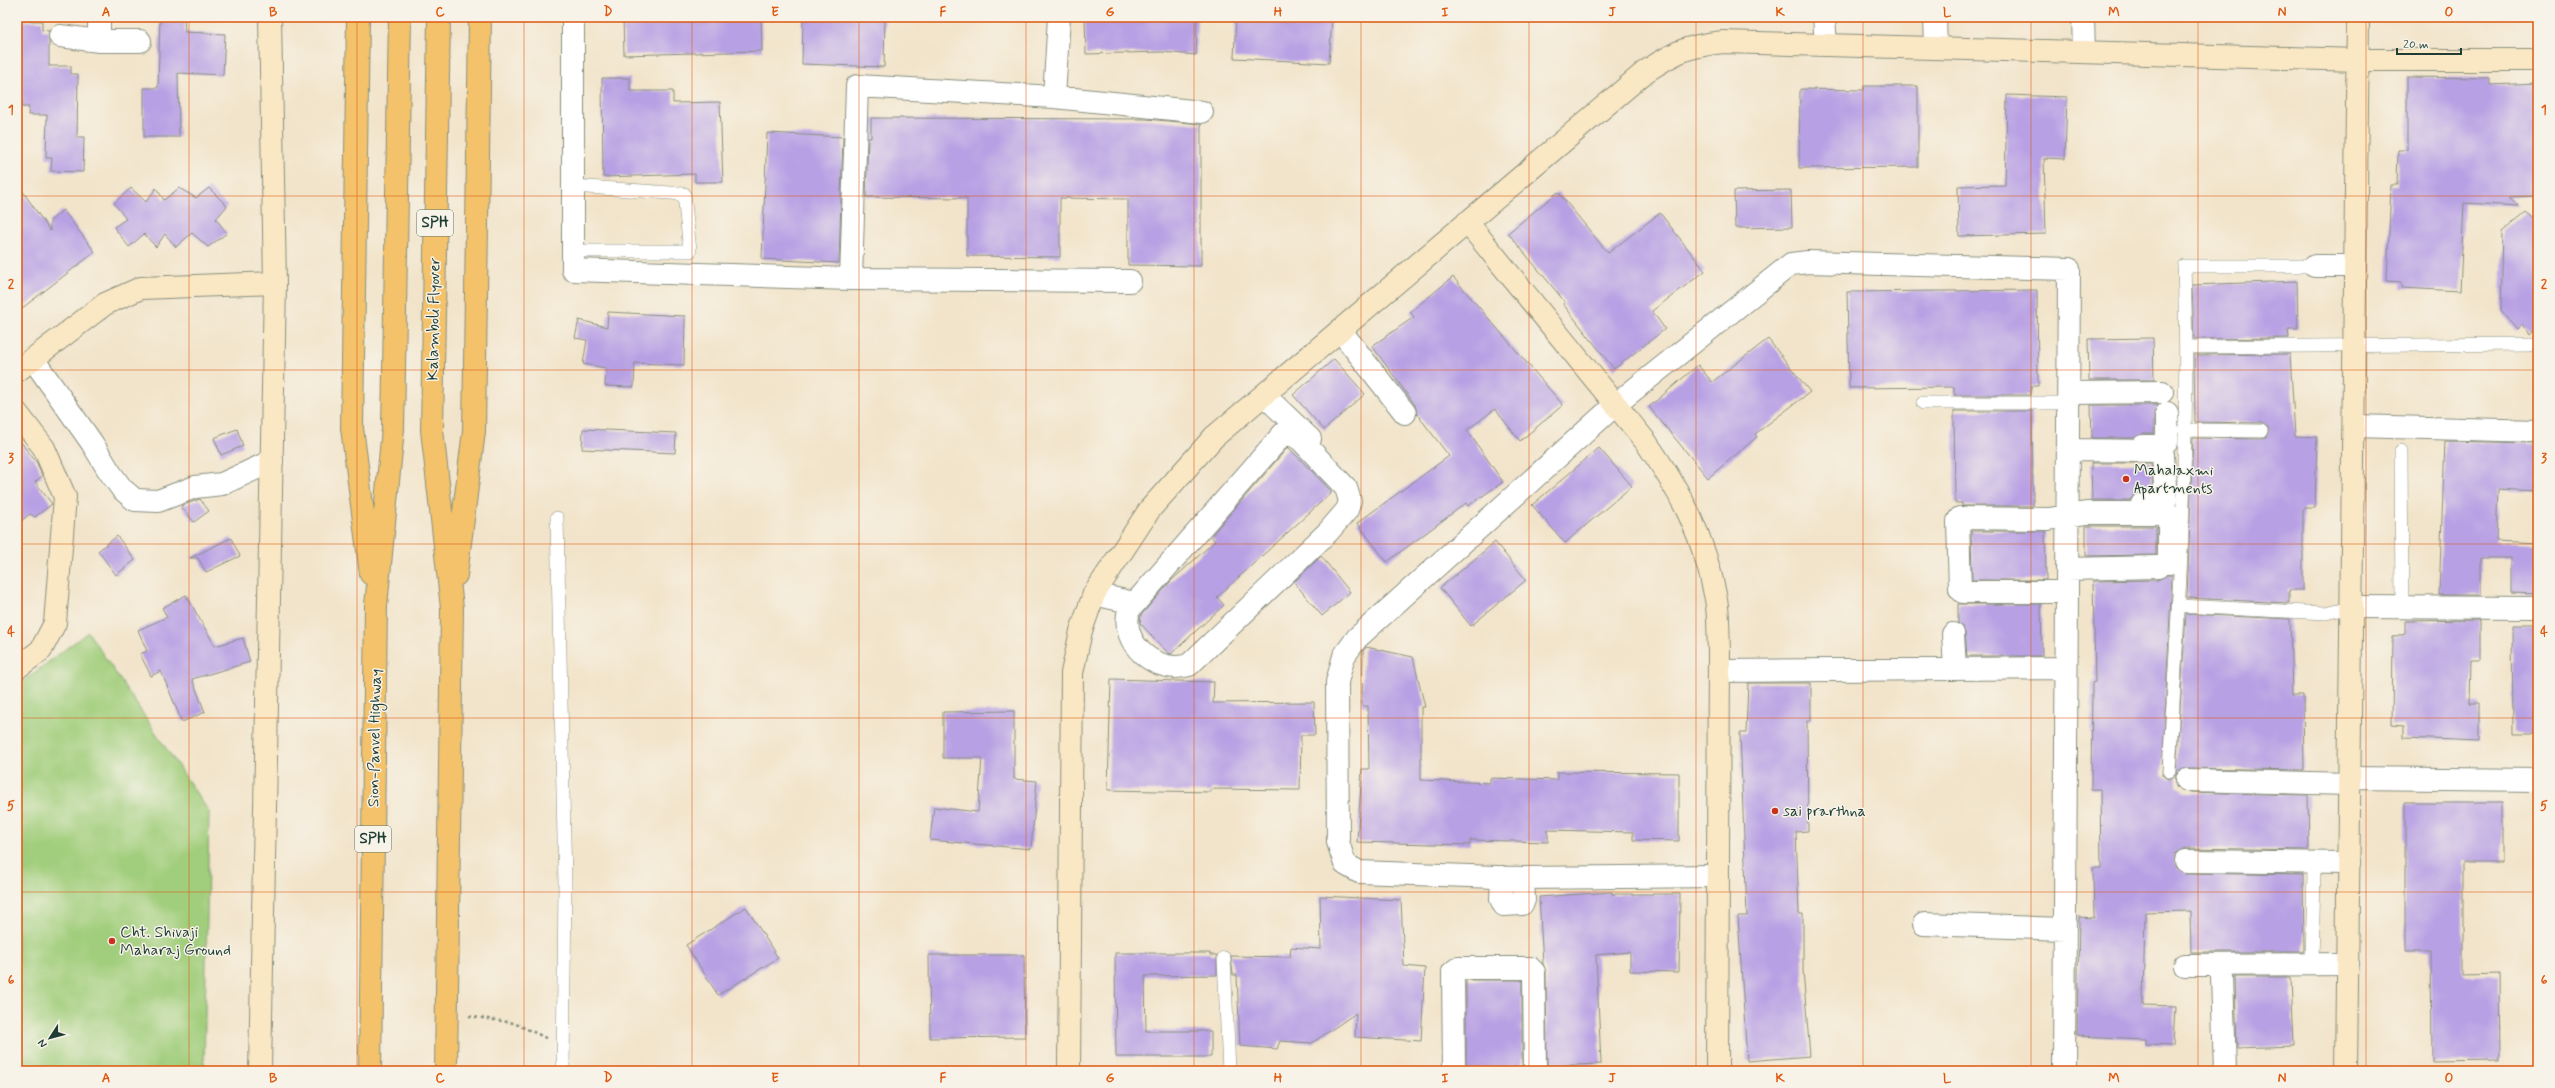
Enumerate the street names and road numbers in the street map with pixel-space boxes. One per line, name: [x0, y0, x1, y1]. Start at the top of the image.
road number: SPH: [417, 210, 453, 236]
street label: Kalamboli Flyover: [422, 257, 446, 381]
street label: Sion-Panvel Highway: [363, 669, 388, 807]
road number: SPH: [355, 826, 391, 852]

